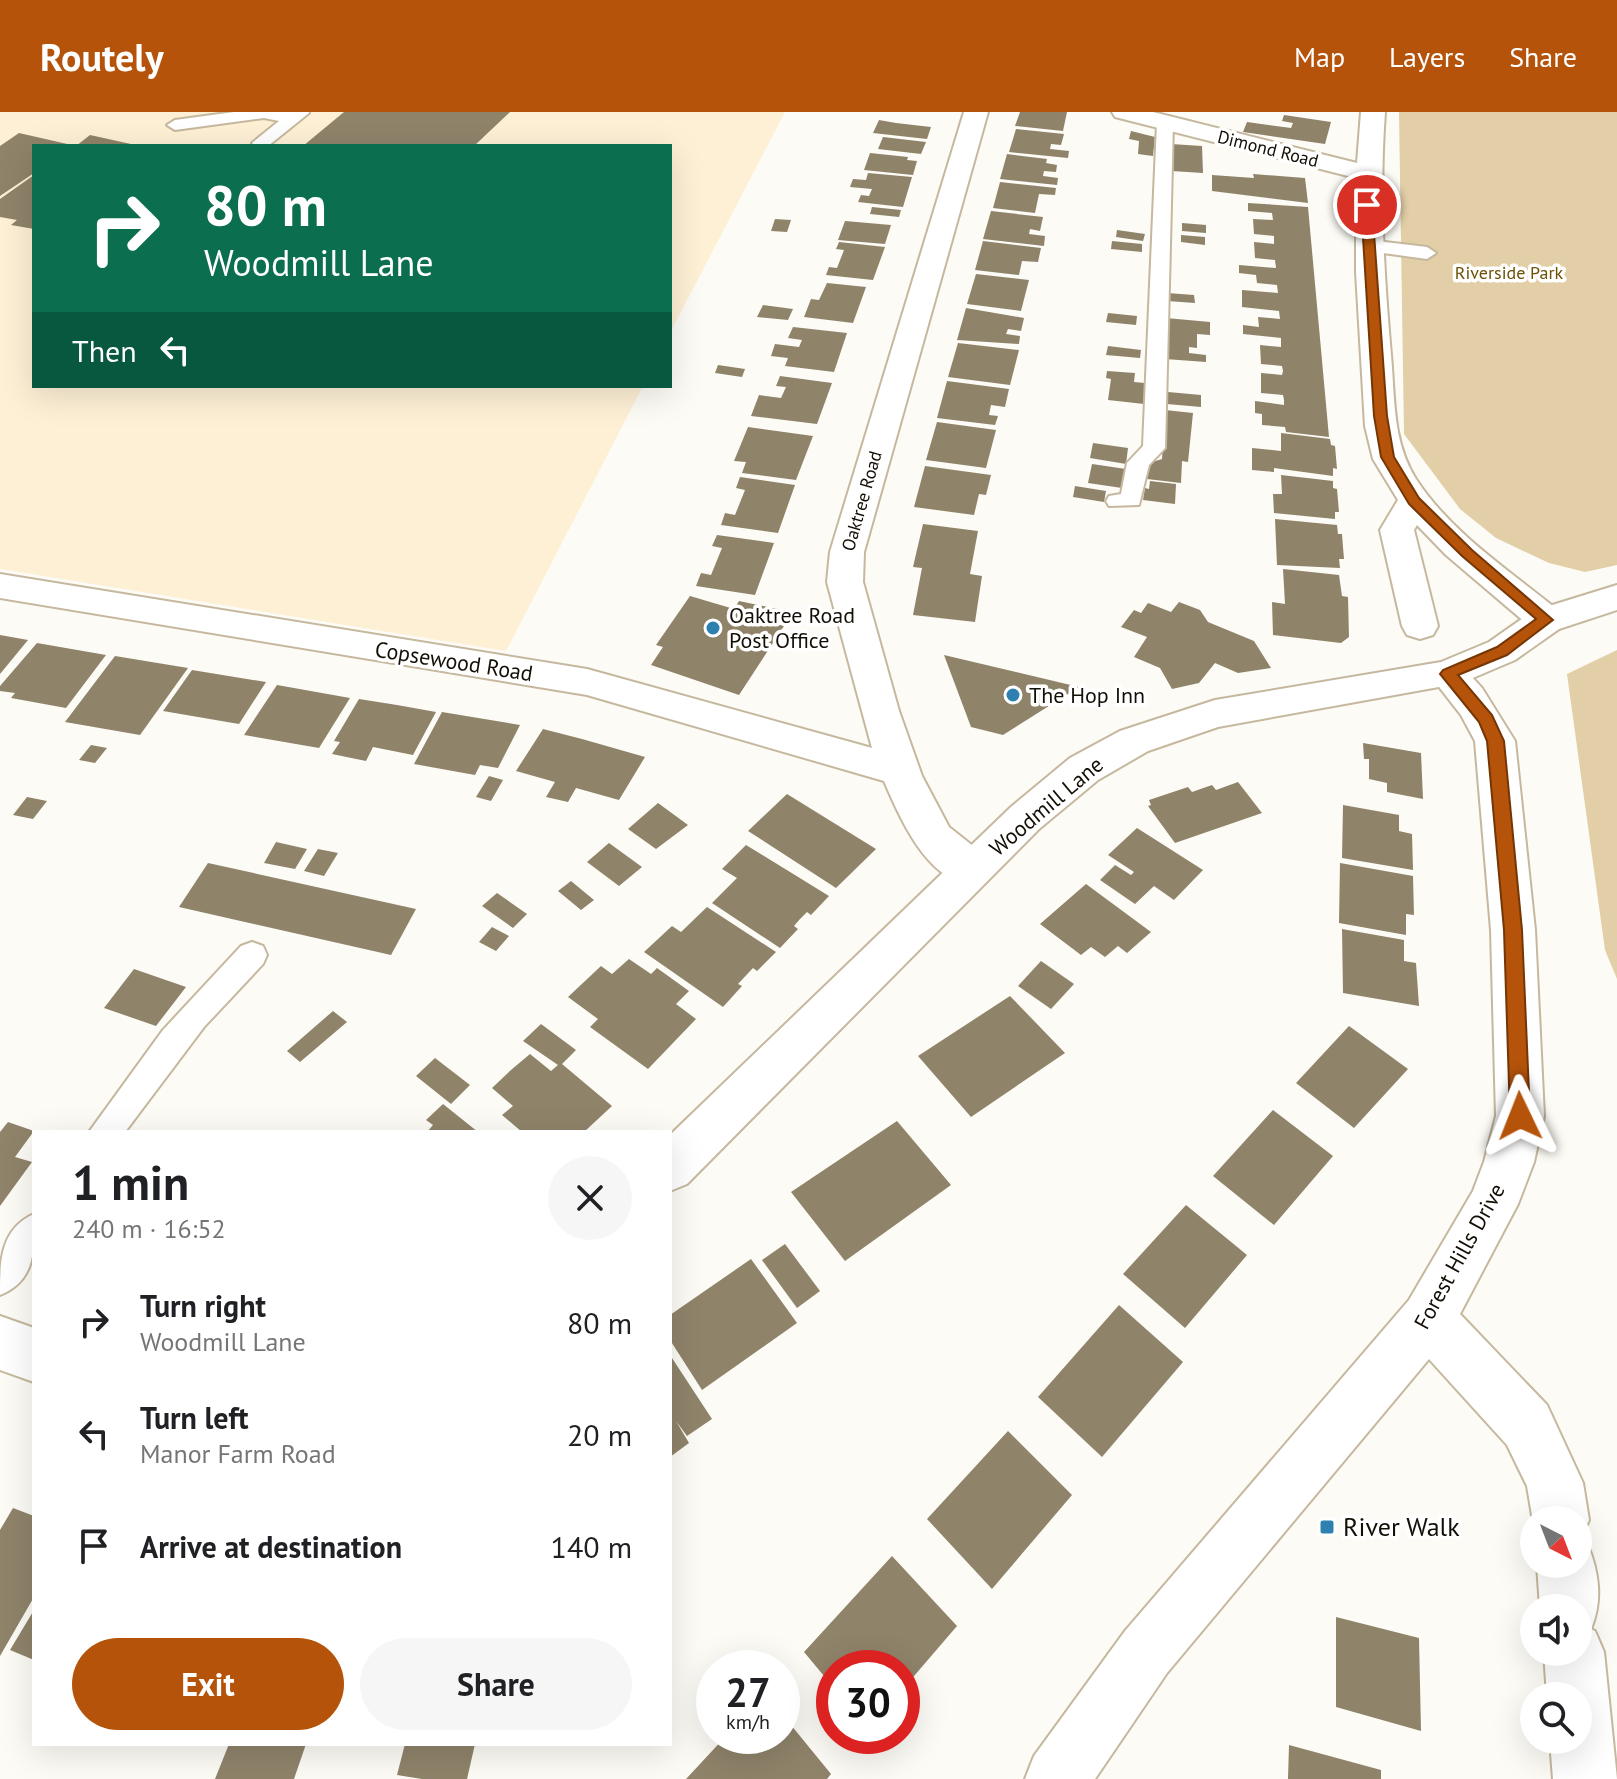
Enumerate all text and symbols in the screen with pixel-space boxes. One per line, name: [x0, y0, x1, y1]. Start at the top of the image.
text: Routely: [40, 32, 164, 81]
text: Map: [1294, 38, 1345, 75]
text: Layers: [1389, 38, 1465, 75]
text: Share: [1509, 38, 1577, 75]
street label: Dimond Road: [1215, 125, 1321, 172]
text: 80 m: [204, 169, 327, 241]
pin: [1333, 171, 1401, 239]
icon: right: [72, 176, 176, 280]
icon: arrive: [1345, 183, 1389, 227]
text: Woodmill Lane: [204, 239, 434, 286]
park label: Riverside Park: [1455, 261, 1564, 284]
icon: left: [153, 328, 197, 372]
text: Then: [72, 331, 137, 370]
street label: Oaktree Road: [836, 448, 887, 554]
place label: Oaktree Road Post Office: [729, 601, 855, 654]
marker: Oaktree Road Post Office: [704, 619, 722, 637]
street label: Copsewood Road: [373, 635, 535, 687]
place label: The Hop Inn: [1029, 681, 1145, 709]
marker: The Hop Inn: [1004, 686, 1022, 704]
street label: Woodmill Lane: [983, 750, 1109, 862]
position arrow: [1478, 1074, 1562, 1158]
text: 1 min: [72, 1151, 189, 1213]
button: close: [548, 1156, 632, 1240]
street label: Forest Hills Drive: [1407, 1178, 1511, 1334]
text: 240 m · 16:52: [72, 1212, 226, 1245]
text: Turn right: [140, 1286, 266, 1325]
icon: right: [72, 1300, 116, 1344]
text: 80 m: [567, 1303, 632, 1342]
text: Woodmill Lane: [140, 1325, 306, 1358]
text: Turn left: [140, 1398, 248, 1437]
icon: left: [72, 1412, 116, 1456]
text: 20 m: [567, 1415, 632, 1454]
text: Manor Farm Road: [140, 1437, 336, 1470]
north arrow: [1520, 1506, 1592, 1578]
map controls: [1520, 1506, 1592, 1754]
place label: River Walk: [1343, 1510, 1460, 1543]
marker: River Walk: [1318, 1518, 1336, 1536]
icon: arrive: [72, 1524, 116, 1568]
text: Arrive at destination: [140, 1527, 402, 1566]
text: 140 m: [551, 1527, 632, 1566]
button: sound: [1520, 1594, 1592, 1666]
button: Exit: [72, 1638, 344, 1730]
button: Share: [360, 1638, 632, 1730]
speed limit sign: 30: [816, 1650, 920, 1754]
text: 27: [725, 1666, 771, 1718]
button: search: [1520, 1682, 1592, 1754]
text: km/h: [726, 1709, 770, 1735]

